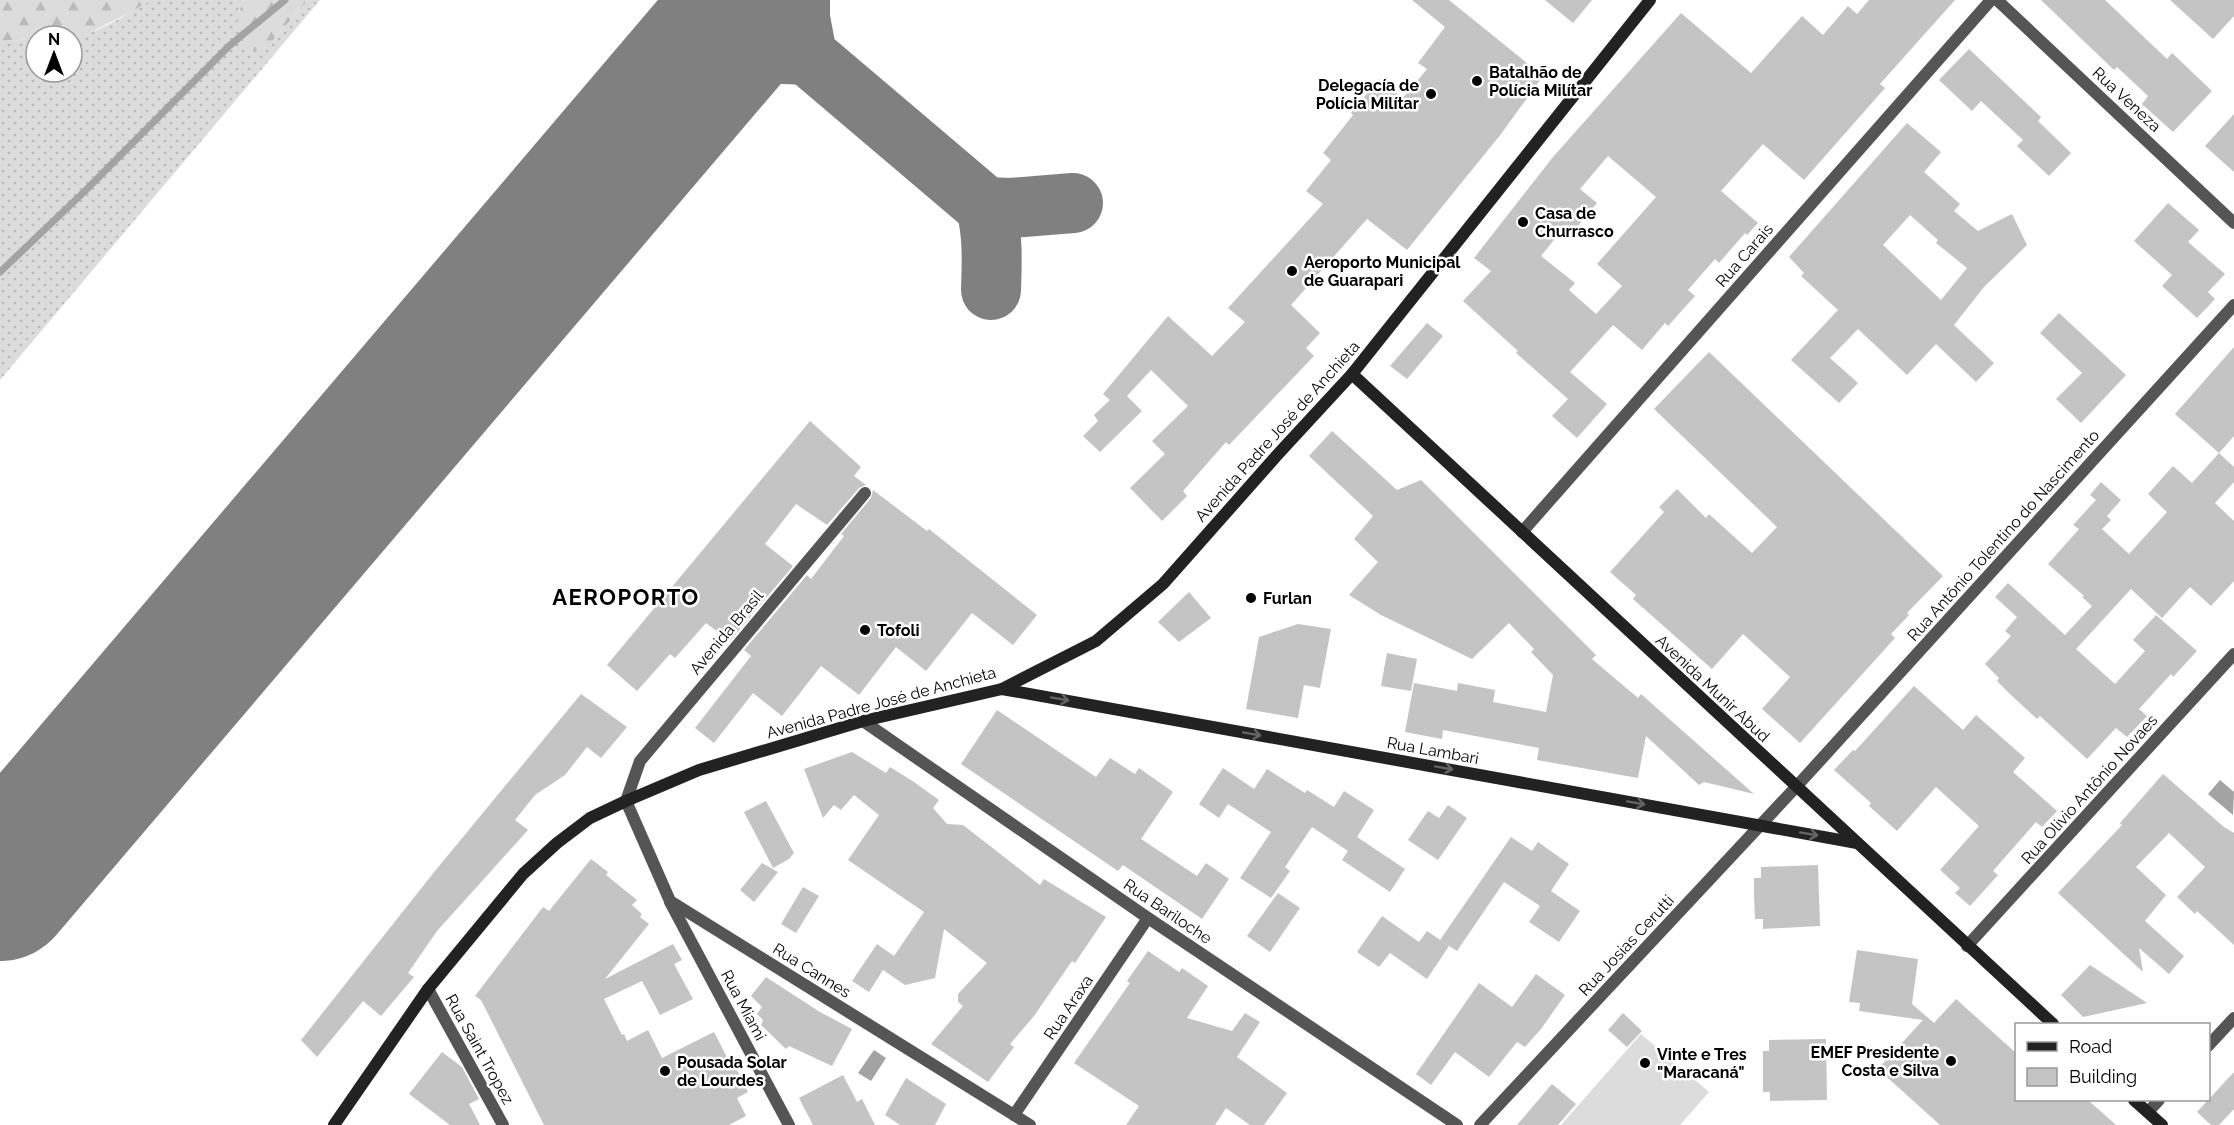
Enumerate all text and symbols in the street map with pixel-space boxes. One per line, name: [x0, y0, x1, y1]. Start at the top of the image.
north arrow: [24, 24, 84, 84]
text: N: [48, 30, 60, 49]
place label: Batalhão de Polícia Milítar: [1489, 63, 1592, 100]
street label: Rua Veneza: [2089, 63, 2165, 136]
marker: Batalhão de Polícia Milítar: [1470, 74, 1484, 88]
place label: Delegacía de Polícia Milítar: [1316, 76, 1419, 113]
marker: Delegacía de Polícia Milítar: [1424, 87, 1438, 101]
place label: Casa de Churrasco: [1535, 204, 1614, 241]
marker: Casa de Churrasco: [1516, 215, 1530, 229]
street label: Rua Carais: [1712, 220, 1777, 291]
place label: Aeroporto Municipal de Guarapari: [1304, 253, 1461, 290]
marker: Aeroporto Municipal de Guarapari: [1285, 264, 1299, 278]
street label: Avenida Padre José de Anchieta: [1191, 337, 1364, 526]
street label: Rua Antônio Tolentino do Nascimento: [1903, 426, 2103, 645]
district label: AEROPORTO: [552, 584, 700, 610]
street label: Avenida Brasil: [686, 586, 768, 678]
place label: Furlan: [1263, 589, 1312, 608]
marker: Furlan: [1244, 591, 1258, 605]
place label: Tofoli: [877, 621, 920, 640]
marker: Tofoli: [858, 623, 872, 637]
street label: Avenida Munir Abud: [1652, 631, 1774, 746]
street label: Avenida Padre José de Anchieta: [764, 663, 998, 742]
one-way arrow: [1050, 694, 1069, 705]
street label: Rua Olivio Antônio Novaes: [2017, 711, 2162, 868]
one-way arrow: [1241, 729, 1261, 740]
street label: Rua Lambari: [1385, 733, 1480, 768]
one-way arrow: [1433, 763, 1453, 774]
one-way arrow: [1625, 798, 1645, 809]
one-way arrow: [1799, 829, 1818, 840]
street label: Rua Bariloche: [1120, 875, 1216, 948]
street label: Rua Josias Cerutti: [1575, 891, 1678, 1000]
street label: Rua Cannes: [769, 939, 854, 1002]
street label: Rua Miami: [717, 967, 770, 1044]
street label: Rua Araxa: [1040, 971, 1097, 1043]
street label: Rua Saint Tropez: [441, 991, 518, 1108]
legend: [2015, 1023, 2210, 1101]
text: Road: [2069, 1036, 2112, 1057]
place label: EMEF Presidente Costa e Silva: [1811, 1043, 1939, 1080]
place label: Vinte e Tres "Maracaná": [1657, 1045, 1747, 1082]
place label: Pousada Solar de Lourdes: [677, 1053, 787, 1090]
marker: EMEF Presidente Costa e Silva: [1944, 1054, 1958, 1068]
marker: Vinte e Tres "Maracaná": [1638, 1056, 1652, 1070]
marker: Pousada Solar de Lourdes: [658, 1064, 672, 1078]
text: Building: [2069, 1066, 2137, 1087]

